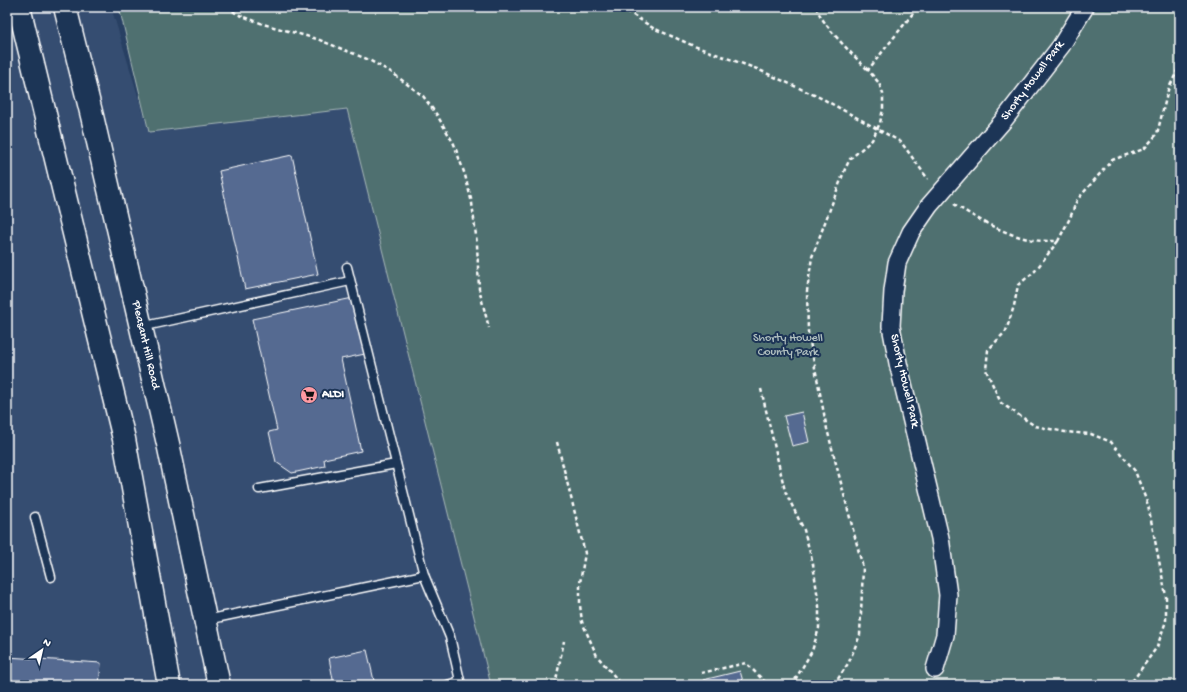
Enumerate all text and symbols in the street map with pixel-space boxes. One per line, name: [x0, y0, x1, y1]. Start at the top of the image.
street label: Shorty Howell Park: [999, 37, 1068, 123]
street label: Pleasant Hill Road: [128, 298, 162, 392]
park label: Shorty Howell County Park: [753, 332, 823, 360]
street label: Shorty Howell Park: [886, 333, 922, 431]
supermarket icon: ALDI: [299, 385, 319, 405]
place label: ALDI: [321, 388, 344, 402]
north arrow: [22, 630, 62, 670]
text: N: [40, 636, 53, 650]

